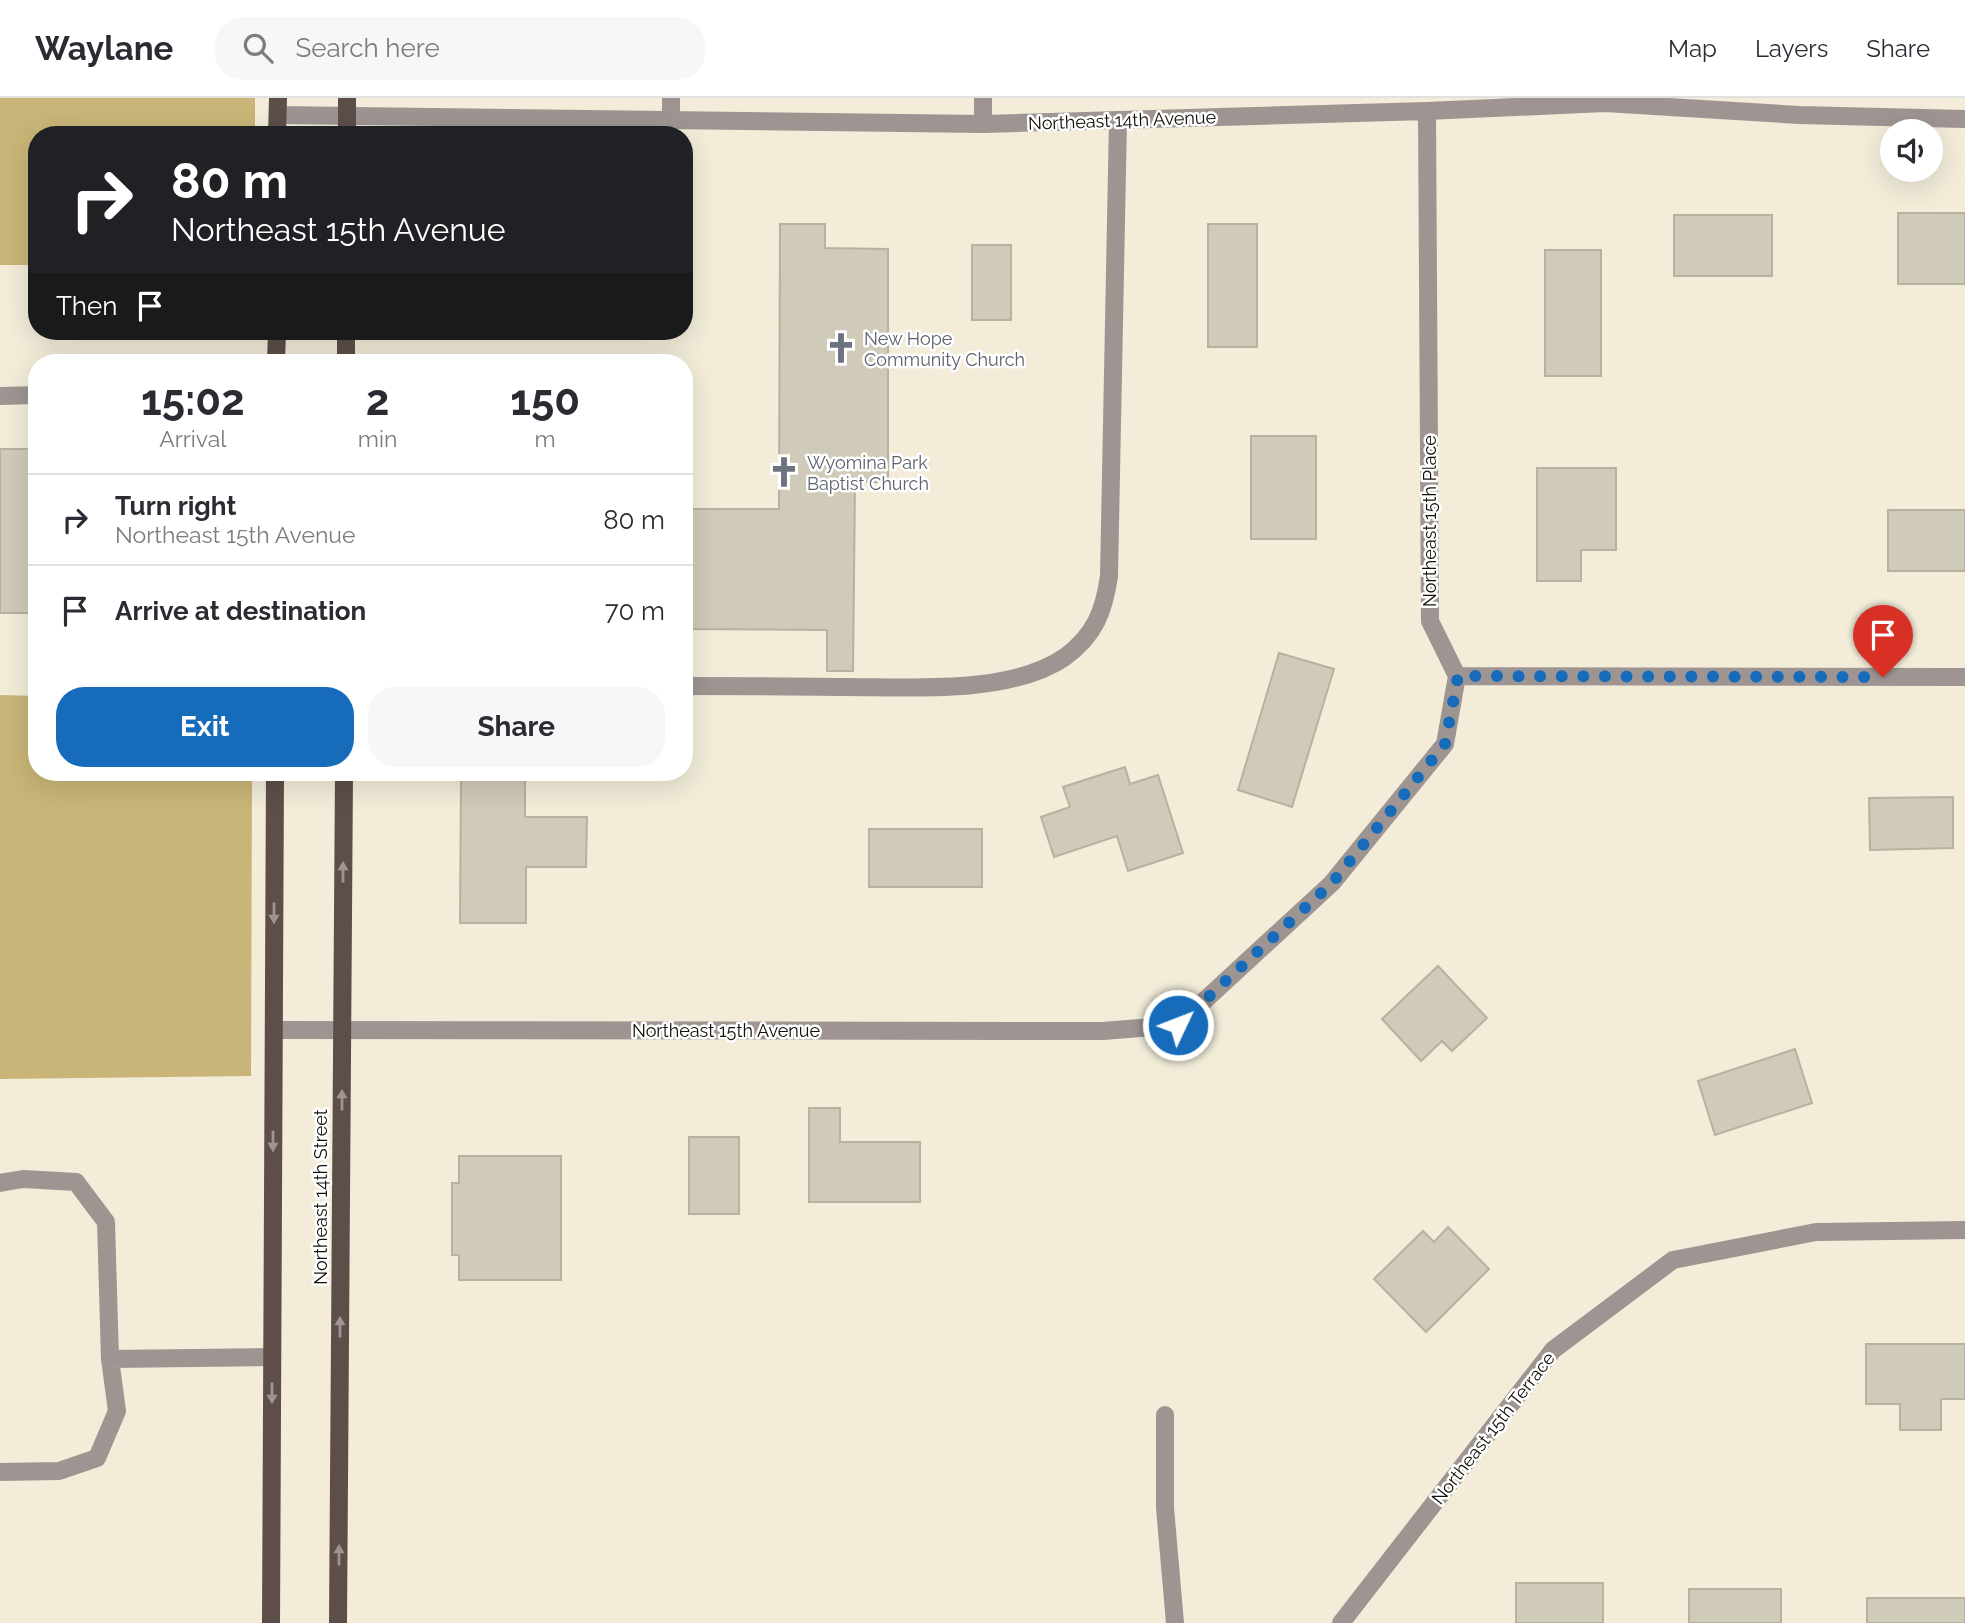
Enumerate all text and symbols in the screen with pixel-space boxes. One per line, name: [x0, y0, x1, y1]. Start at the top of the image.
search box: [215, 17, 705, 80]
text: Waylane: [35, 29, 173, 68]
icon: search: [239, 29, 277, 67]
text: Search here: [295, 33, 440, 63]
text: Map: [1668, 34, 1717, 63]
text: Layers: [1755, 34, 1828, 63]
text: Share: [1866, 34, 1930, 63]
street label: Northeast 14th Avenue: [1028, 106, 1217, 134]
map controls: [1880, 119, 1943, 182]
button: sound: [1880, 119, 1943, 182]
text: 80 m: [171, 152, 288, 209]
icon: right: [56, 154, 147, 245]
text: Northeast 15th Avenue: [171, 211, 506, 248]
icon: arrive: [131, 287, 169, 325]
text: Then: [56, 291, 117, 321]
place label: New Hope Community Church: [864, 328, 1025, 370]
church icon: New Hope Community Church: [824, 331, 858, 365]
text: 15:02: [141, 376, 245, 425]
text: 2: [366, 376, 389, 425]
text: 150: [510, 376, 580, 425]
text: Arrival: [159, 425, 227, 452]
text: min: [358, 425, 397, 452]
text: m: [535, 425, 556, 452]
street label: Northeast 15th Place: [1419, 435, 1440, 607]
place label: Wyomina Park Baptist Church: [807, 452, 929, 494]
church icon: Wyomina Park Baptist Church: [767, 455, 801, 489]
text: Turn right: [115, 491, 236, 521]
icon: right: [56, 501, 94, 539]
text: 80 m: [603, 505, 665, 535]
text: Northeast 15th Avenue: [115, 521, 356, 548]
icon: arrive: [56, 592, 94, 630]
text: Arrive at destination: [115, 596, 366, 626]
text: 70 m: [605, 596, 665, 626]
pin: [1853, 605, 1913, 677]
icon: arrive: [1864, 616, 1902, 654]
button: Exit: [56, 687, 354, 767]
button: Share: [368, 687, 665, 767]
one-way arrow: [337, 861, 349, 883]
one-way arrow: [268, 903, 280, 925]
position arrow: [1141, 988, 1215, 1062]
street label: Northeast 15th Avenue: [632, 1020, 821, 1041]
one-way arrow: [336, 1089, 348, 1111]
street label: Northeast 14th Street: [310, 1109, 331, 1285]
one-way arrow: [267, 1130, 279, 1152]
one-way arrow: [334, 1316, 346, 1338]
street label: Northeast 15th Terrace: [1427, 1347, 1559, 1508]
one-way arrow: [266, 1382, 278, 1404]
one-way arrow: [333, 1544, 345, 1566]

